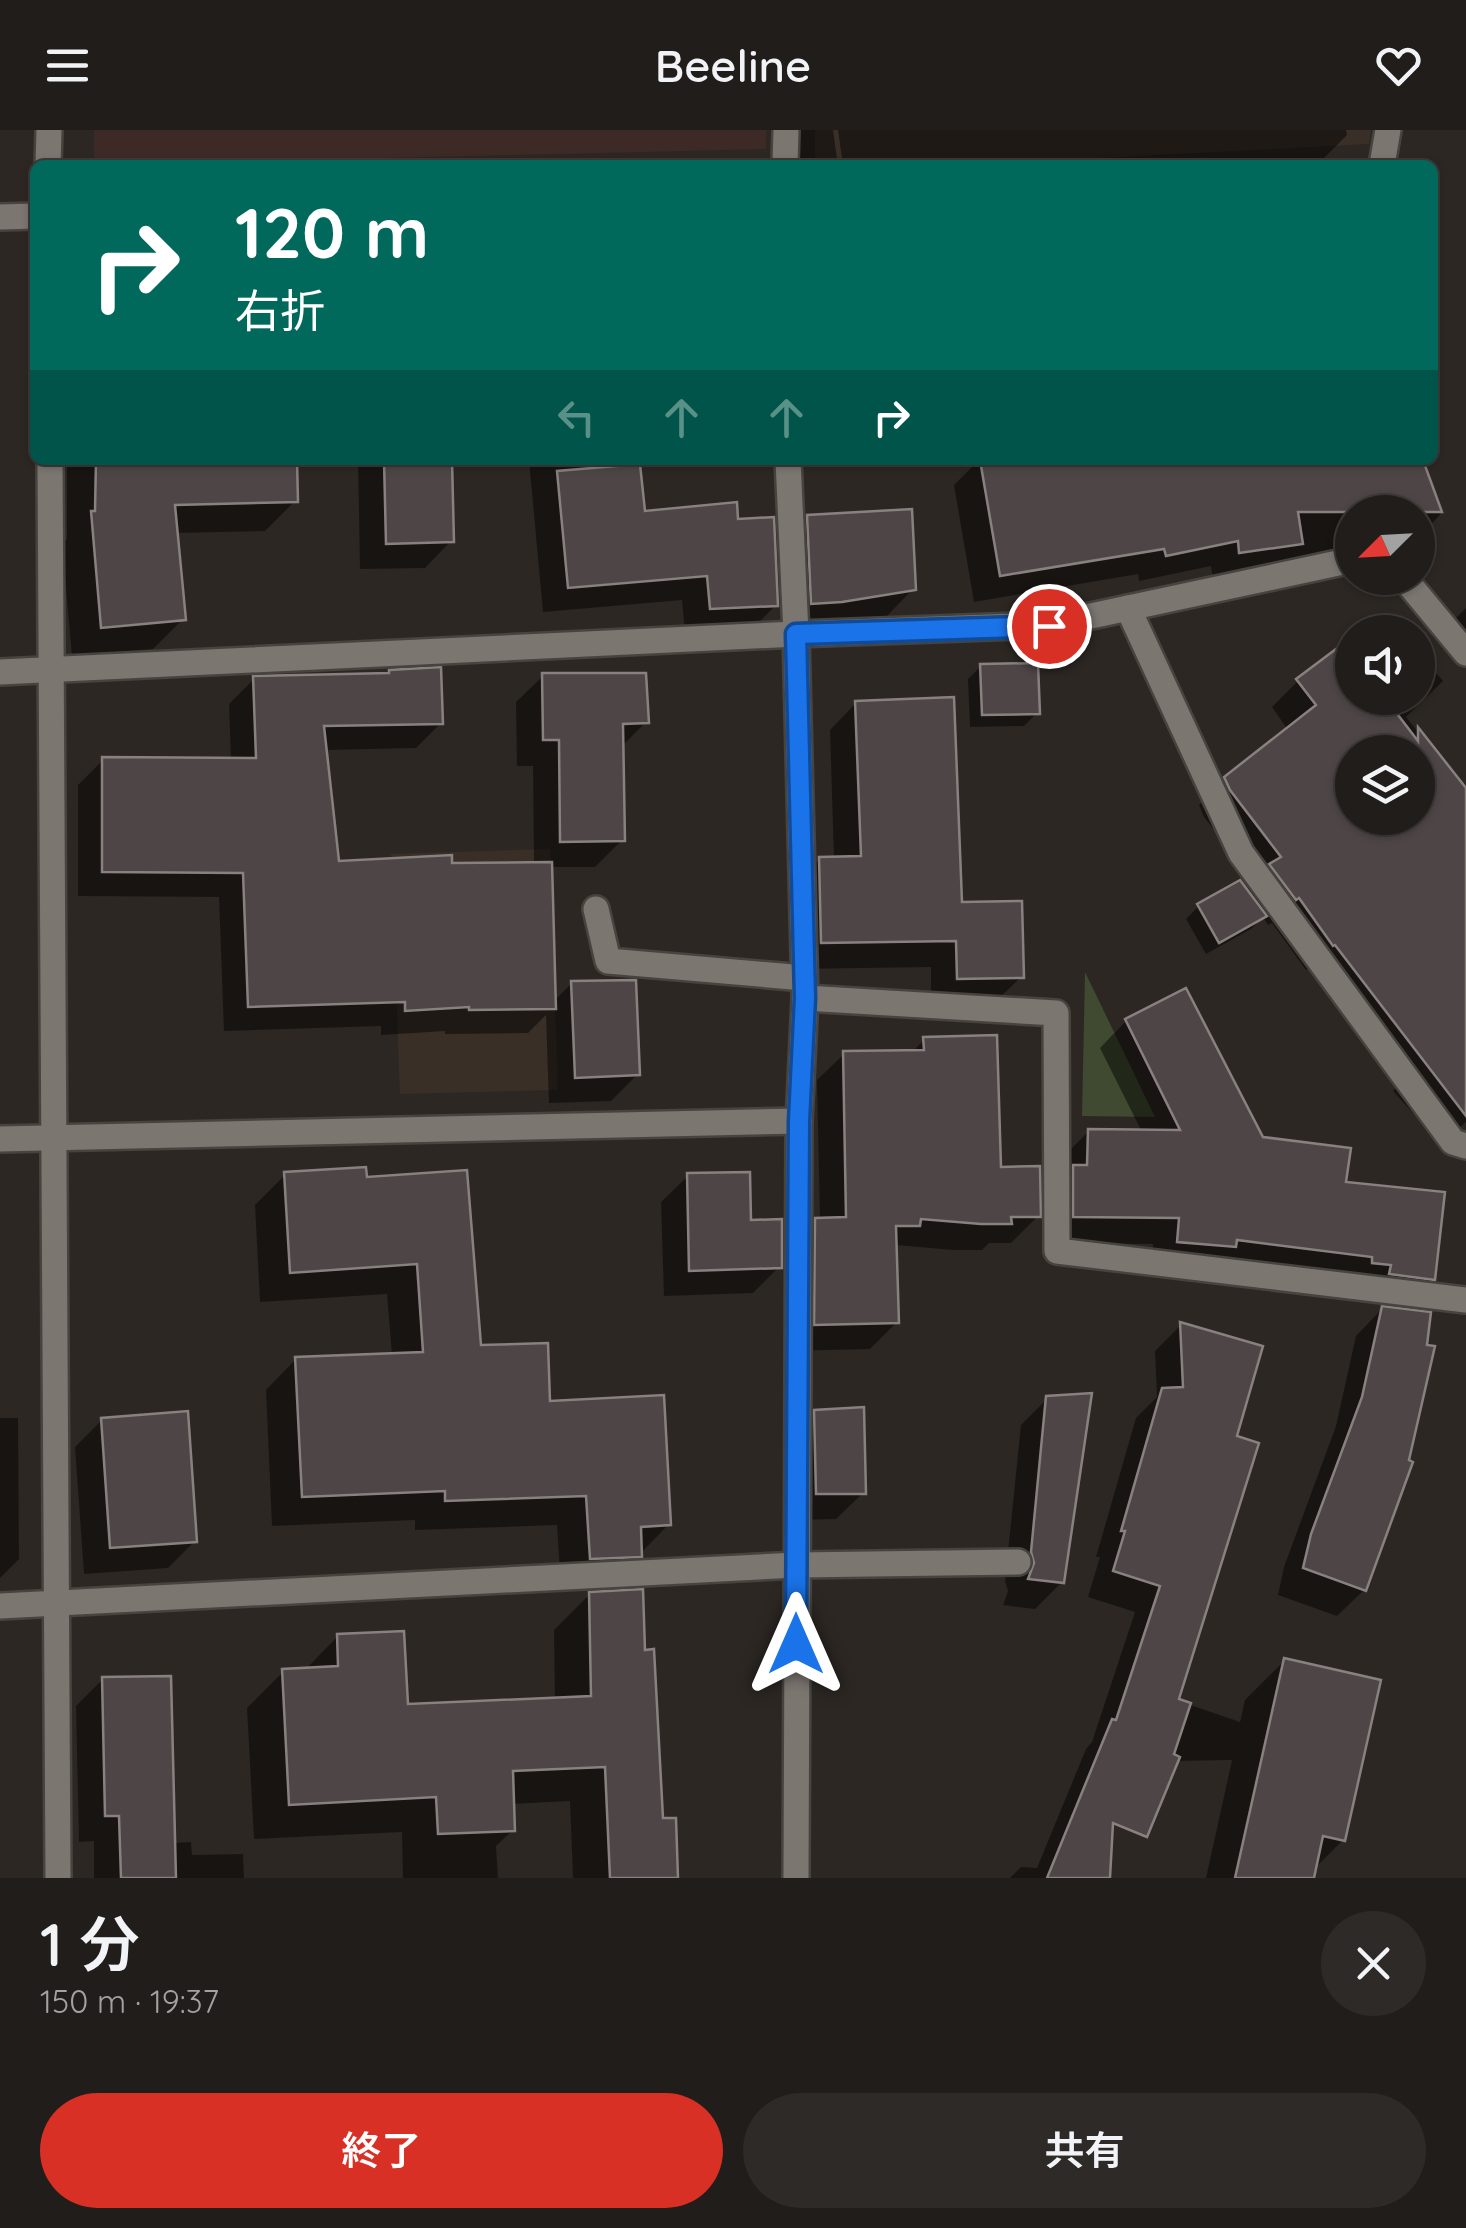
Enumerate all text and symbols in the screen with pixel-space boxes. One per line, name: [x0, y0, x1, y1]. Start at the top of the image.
text: Beeline: [655, 37, 811, 93]
icon: menu: [40, 38, 95, 93]
icon: heart: [1371, 38, 1426, 93]
text: 120 m: [235, 188, 429, 276]
icon: right: [70, 200, 200, 330]
text: 右折: [235, 282, 325, 338]
icon: left: [549, 390, 604, 445]
icon: ahead: [654, 390, 709, 445]
icon: ahead: [759, 390, 814, 445]
icon: right: [864, 390, 919, 445]
north arrow: [1335, 495, 1435, 595]
map controls: [1335, 495, 1435, 835]
pin: [1007, 584, 1092, 669]
icon: arrive: [1022, 599, 1077, 654]
button: sound: [1335, 615, 1435, 715]
button: layers: [1335, 735, 1435, 835]
position arrow: [744, 1592, 848, 1696]
text: 1 分: [40, 1906, 140, 1981]
button: close: [1321, 1911, 1426, 2016]
text: 150 m · 19:37: [40, 1981, 219, 2021]
button: 終了: [40, 2093, 723, 2208]
button: 共有: [743, 2093, 1426, 2208]

